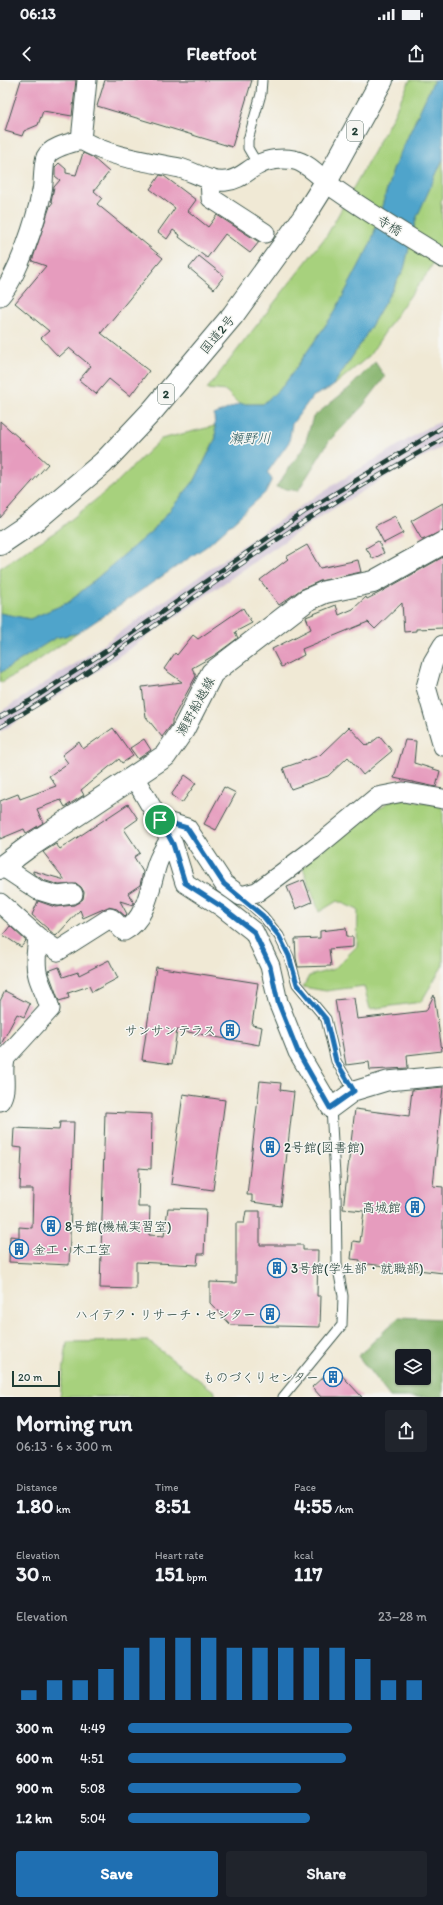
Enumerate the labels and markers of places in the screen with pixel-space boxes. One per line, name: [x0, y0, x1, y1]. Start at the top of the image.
pin: [143, 803, 177, 837]
building icon: サンサンテラス: [219, 1019, 241, 1041]
place label: サンサンテラス: [125, 1023, 216, 1038]
building icon: 2号館(図書館): [259, 1136, 281, 1158]
place label: 2号館(図書館): [284, 1140, 364, 1155]
building icon: 高城館: [404, 1196, 426, 1218]
place label: 高城館: [362, 1200, 401, 1215]
building icon: 8号館(機械実習室): [40, 1215, 62, 1237]
place label: 8号館(機械実習室): [65, 1219, 172, 1234]
building icon: 金工・木工室: [8, 1238, 30, 1260]
place label: 金工・木工室: [33, 1242, 111, 1257]
building icon: 3号館(学生部・就職部): [266, 1257, 288, 1279]
place label: 3号館(学生部・就職部): [291, 1261, 424, 1276]
building icon: ハイテク・リサーチ・センター: [259, 1303, 281, 1325]
place label: ハイテク・リサーチ・センター: [75, 1307, 256, 1322]
building icon: ものづくりセンター: [322, 1366, 344, 1388]
place label: ものづくりセンター: [203, 1370, 319, 1385]

